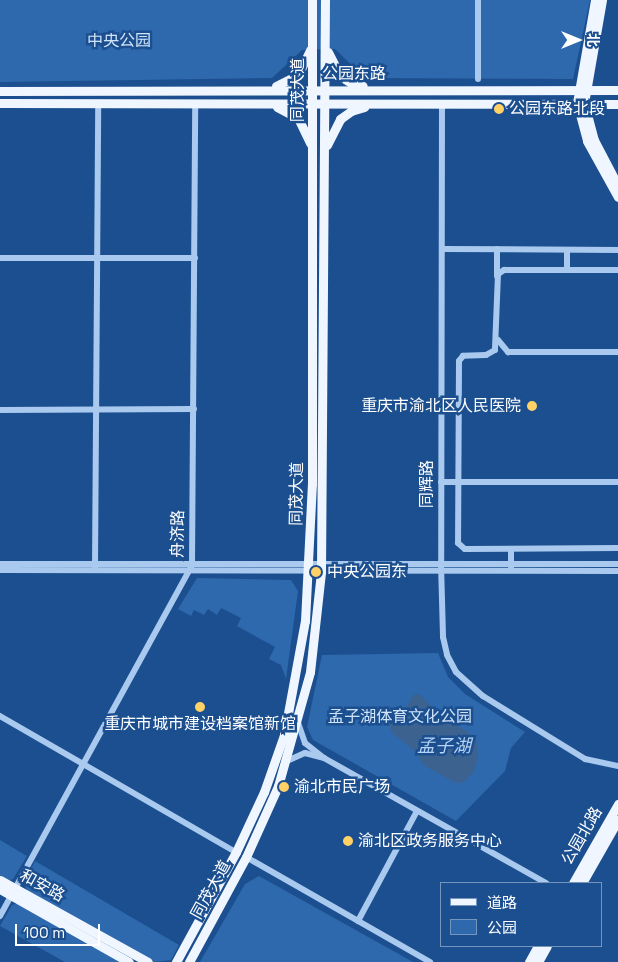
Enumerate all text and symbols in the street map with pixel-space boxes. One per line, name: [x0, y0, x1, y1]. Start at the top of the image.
north arrow: [553, 15, 603, 65]
park label: 中央公园: [87, 31, 151, 51]
text: 北: [584, 33, 602, 47]
street label: 同茂大道: [288, 58, 308, 122]
street label: 公园东路: [322, 64, 386, 84]
place label: 公园东路北段: [509, 99, 605, 119]
marker: 公园东路北段: [493, 103, 505, 115]
place label: 重庆市渝北区人民医院: [361, 396, 521, 416]
marker: 重庆市渝北区人民医院: [525, 399, 539, 413]
street label: 同辉路: [417, 460, 437, 508]
street label: 同茂大道: [287, 462, 307, 526]
street label: 舟济路: [168, 510, 188, 558]
place label: 中央公园东: [327, 562, 407, 582]
marker: 中央公园东: [309, 565, 323, 579]
marker: 重庆市城市建设档案馆新馆: [194, 701, 206, 713]
park label: 孟子湖体育文化公园: [328, 707, 472, 727]
place label: 重庆市城市建设档案馆新馆: [104, 714, 296, 734]
water label: 孟子湖: [417, 735, 471, 757]
place label: 渝北市民广场: [294, 777, 390, 797]
marker: 渝北市民广场: [278, 781, 290, 793]
street label: 公园北路: [558, 803, 606, 869]
place label: 渝北区政务服务中心: [358, 831, 502, 851]
marker: 渝北区政务服务中心: [342, 835, 354, 847]
street label: 同茂大道: [187, 857, 235, 923]
street label: 和安路: [16, 866, 68, 906]
legend: [440, 882, 603, 947]
text: 道路: [487, 893, 517, 912]
scale bar: [18, 914, 102, 946]
text: 公园: [487, 918, 517, 937]
text: 100 m: [23, 923, 65, 942]

